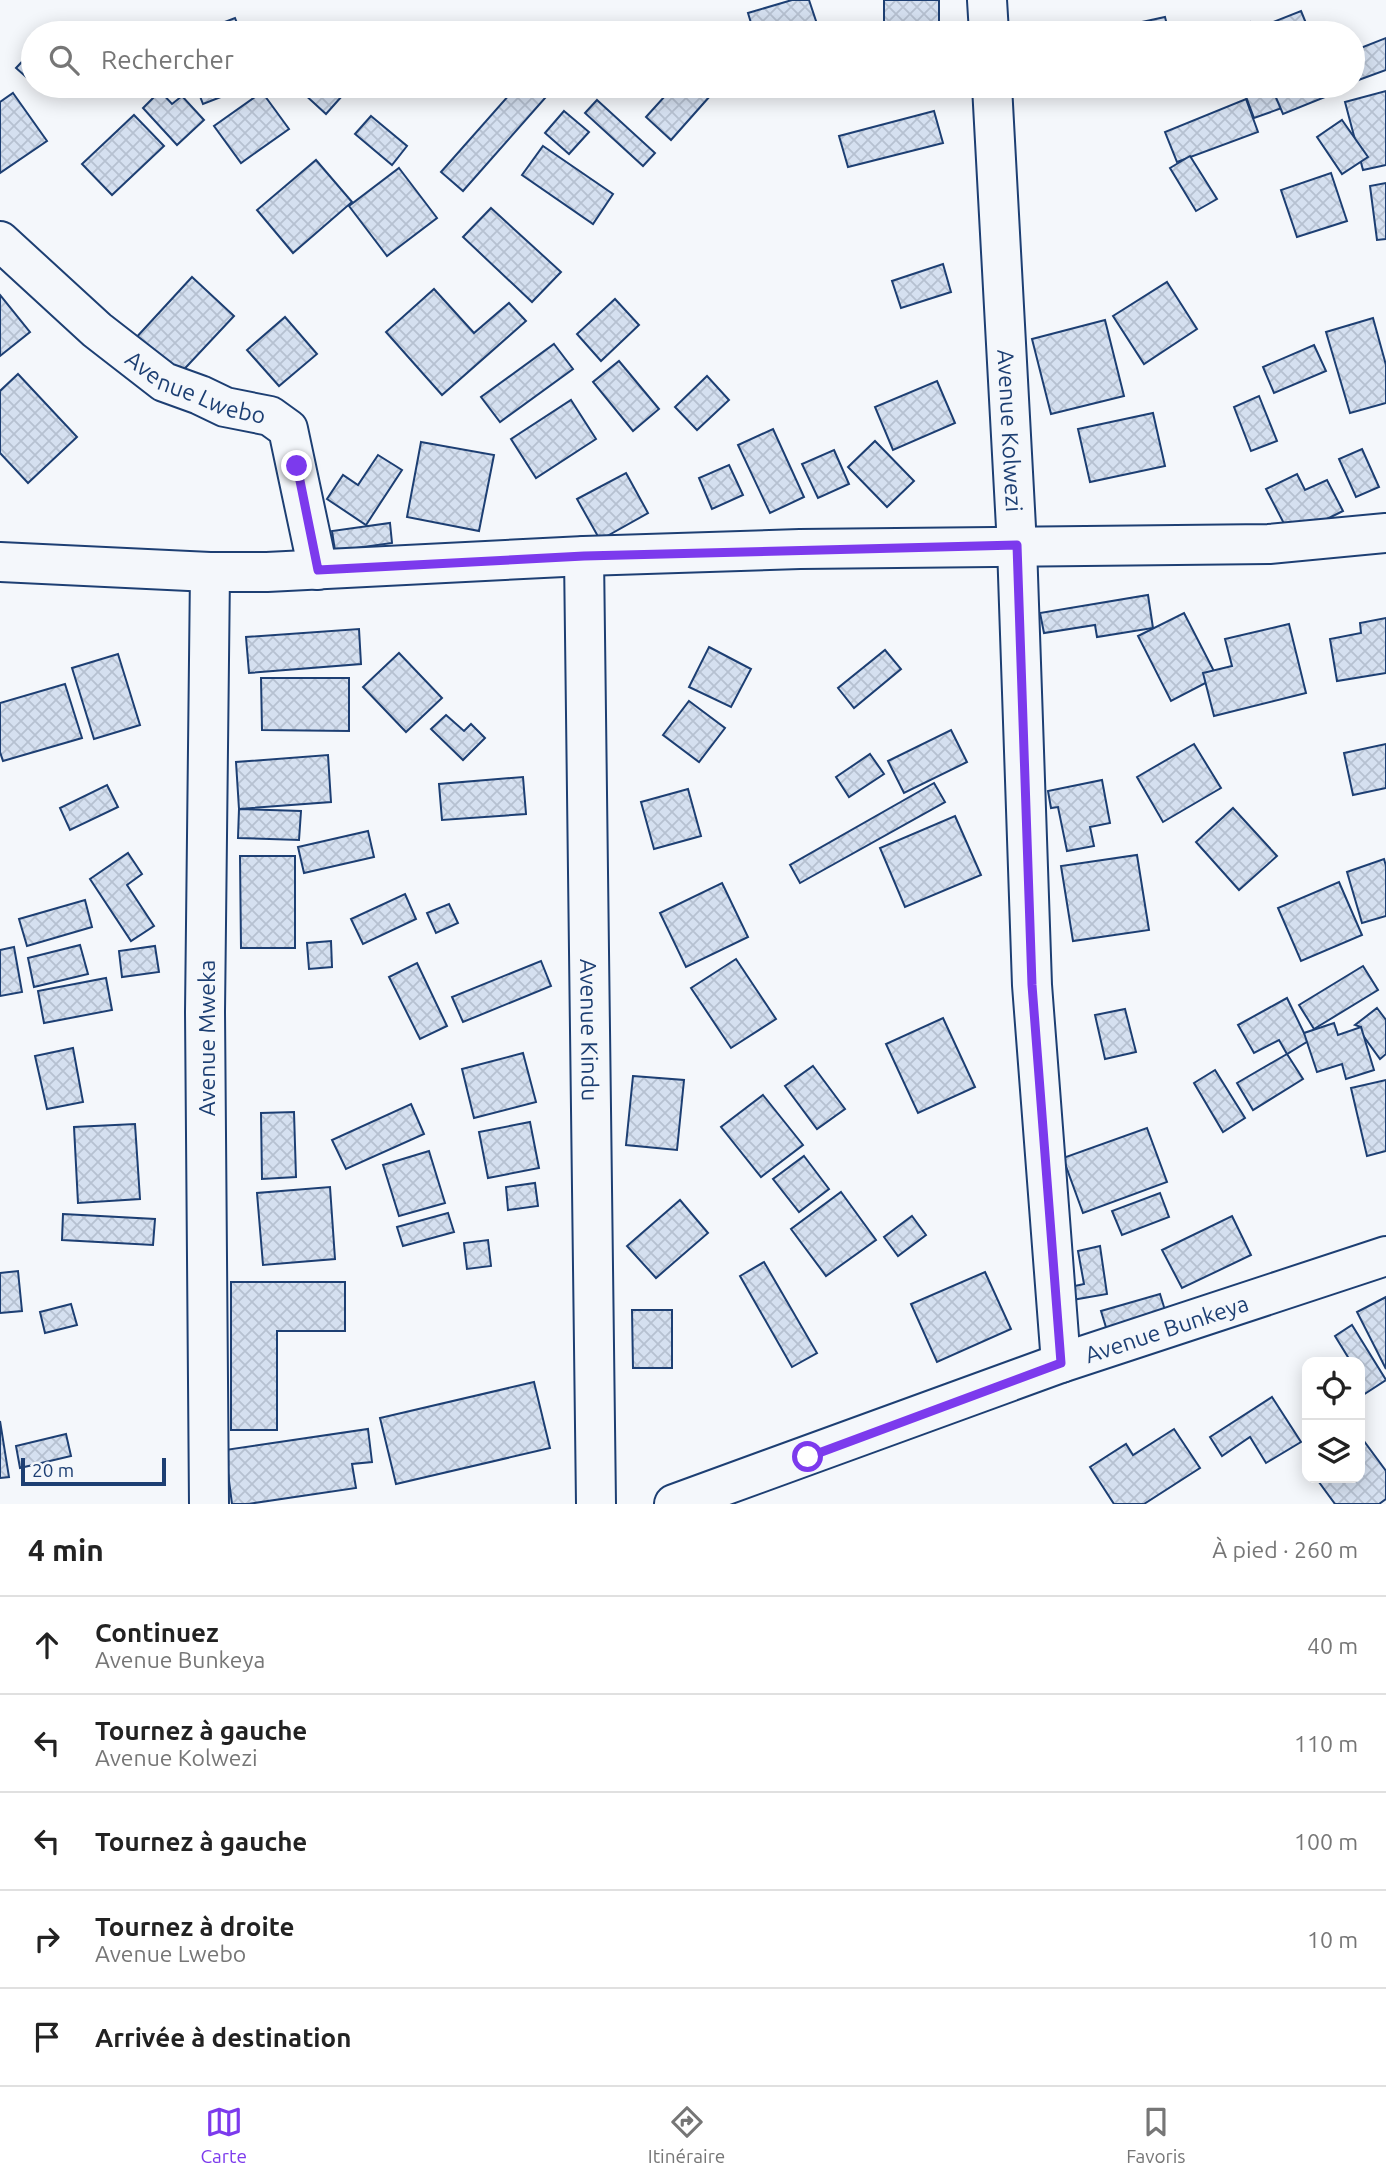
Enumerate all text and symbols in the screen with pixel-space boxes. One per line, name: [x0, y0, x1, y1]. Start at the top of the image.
search box: [21, 21, 1365, 98]
icon: search: [45, 41, 83, 79]
text: Rechercher: [101, 45, 234, 74]
street label: Avenue Lwebo: [121, 345, 268, 427]
street label: Avenue Kolwezi: [994, 349, 1028, 512]
route end: [281, 450, 312, 481]
street label: Avenue Kindu: [577, 958, 603, 1101]
street label: Avenue Mweka: [194, 960, 219, 1116]
street label: Avenue Bunkeya: [1082, 1290, 1251, 1367]
map controls: [1302, 1357, 1365, 1483]
button: locate: [1302, 1357, 1365, 1420]
button: layers: [1302, 1420, 1365, 1483]
route start: [792, 1441, 823, 1472]
scale bar: [21, 1455, 166, 1487]
text: 20 m: [32, 1459, 74, 1481]
text: 4 min: [28, 1533, 104, 1567]
text: À pied · 260 m: [1212, 1537, 1358, 1562]
text: Continuez: [95, 1618, 219, 1647]
icon: ahead: [28, 1626, 66, 1664]
text: 40 m: [1307, 1633, 1358, 1658]
text: Avenue Bunkeya: [95, 1647, 265, 1672]
text: Tournez à gauche: [95, 1716, 307, 1745]
icon: left: [28, 1724, 66, 1762]
text: 110 m: [1294, 1731, 1358, 1756]
text: Avenue Kolwezi: [95, 1745, 258, 1770]
icon: left: [28, 1822, 66, 1860]
text: Tournez à gauche: [95, 1827, 307, 1856]
text: 100 m: [1294, 1829, 1358, 1854]
text: Tournez à droite: [95, 1912, 294, 1941]
icon: right: [28, 1920, 66, 1958]
text: 10 m: [1307, 1927, 1358, 1952]
text: Avenue Lwebo: [95, 1941, 246, 1966]
icon: arrive: [28, 2018, 66, 2056]
text: Arrivée à destination: [95, 2023, 351, 2052]
tab: Carte: [200, 2103, 247, 2167]
tab: Itinéraire: [648, 2103, 725, 2167]
tab: Favoris: [1126, 2103, 1186, 2167]

